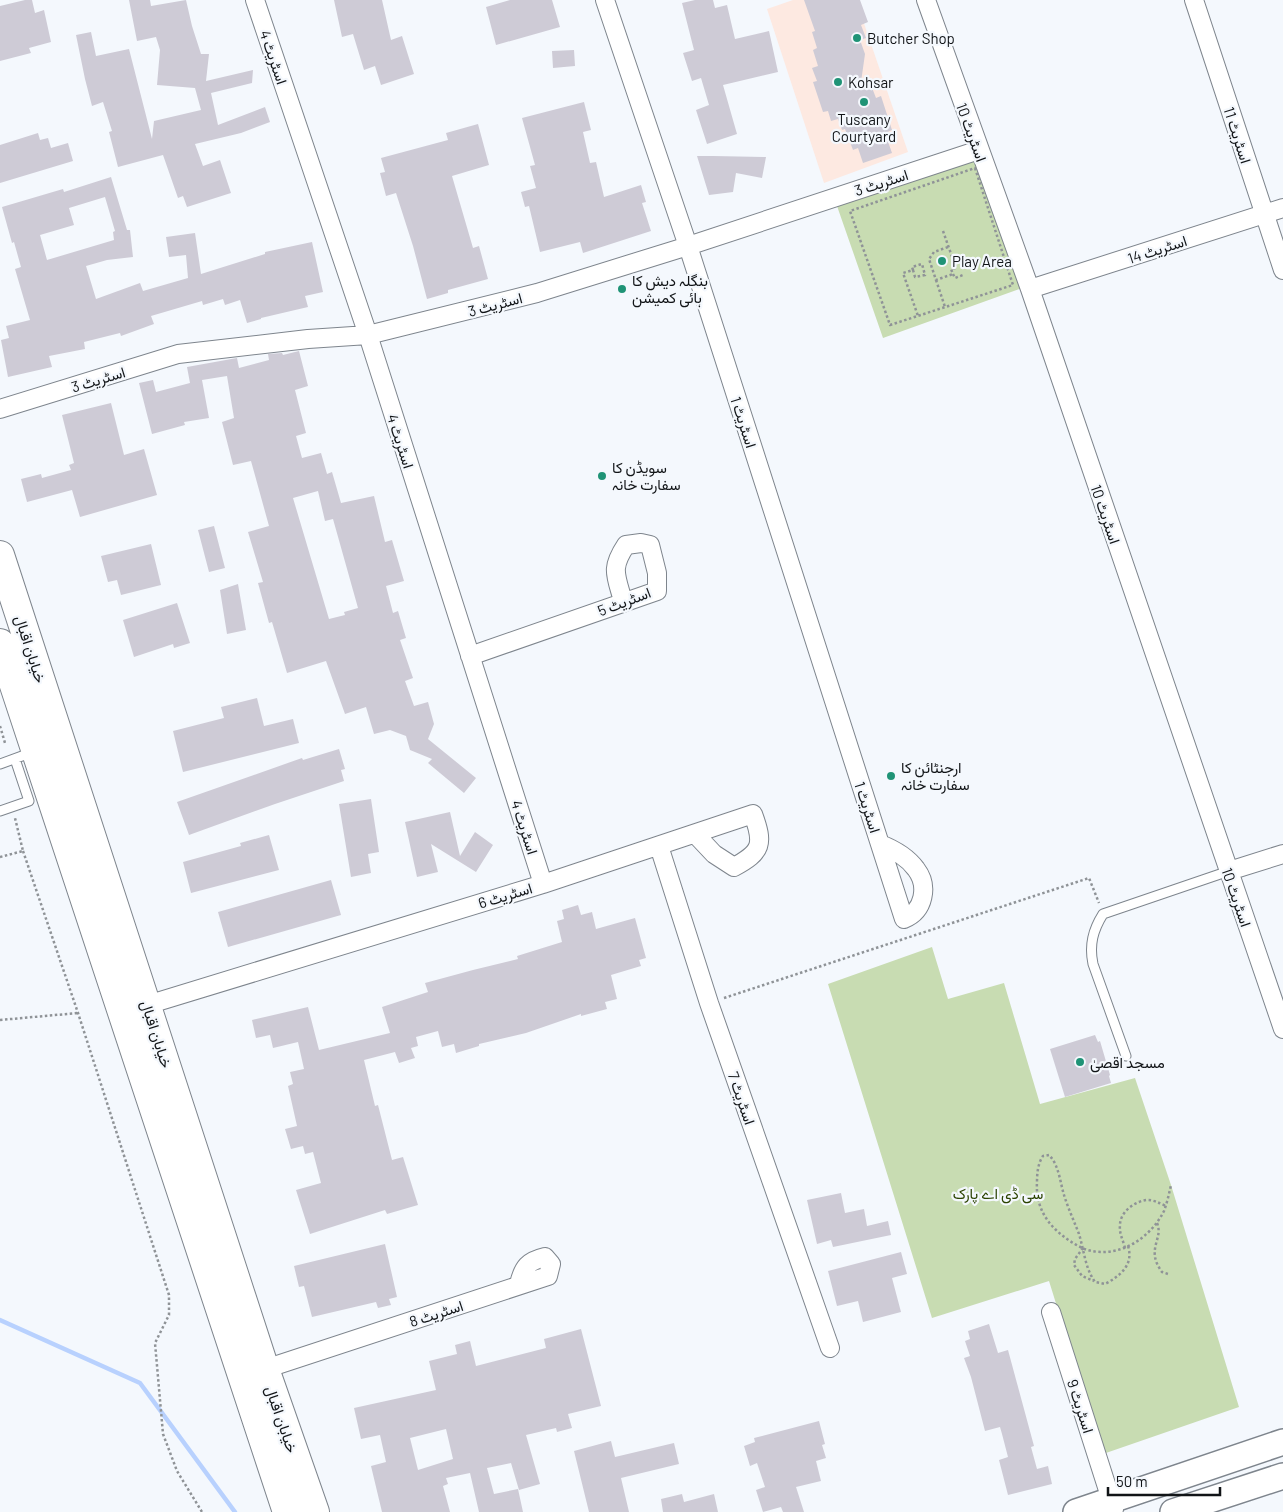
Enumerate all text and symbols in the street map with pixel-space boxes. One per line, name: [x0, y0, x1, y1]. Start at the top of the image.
street label: اسٹریٹ 4: [255, 28, 292, 87]
place label: Butcher Shop: [867, 29, 955, 47]
marker: Butcher Shop: [851, 32, 863, 44]
place label: Kohsar: [848, 73, 894, 91]
marker: Kohsar: [832, 76, 844, 88]
marker: Tuscany Courtyard: [858, 96, 870, 108]
street label: اسٹریٹ 10: [952, 100, 991, 164]
street label: اسٹریٹ 11: [1219, 104, 1256, 166]
place label: Tuscany Courtyard: [832, 110, 896, 145]
street label: اسٹریٹ 3: [852, 165, 910, 200]
street label: اسٹریٹ 14: [1125, 231, 1189, 268]
place label: Play Area: [952, 252, 1012, 270]
marker: Play Area: [936, 255, 948, 267]
place label: بنگلہ دیش کا ہائی کمیشن: [632, 271, 708, 308]
marker: بنگلہ دیش کا ہائی کمیشن: [616, 283, 628, 295]
street label: اسٹریٹ 3: [466, 288, 524, 321]
street label: اسٹریٹ 3: [69, 362, 127, 397]
street label: اسٹریٹ 1: [726, 394, 761, 450]
street label: اسٹریٹ 4: [383, 412, 418, 471]
place label: سویڈن کا سفارت خانہ: [612, 458, 681, 494]
marker: سویڈن کا سفارت خانہ: [596, 470, 608, 482]
street label: اسٹریٹ 10: [1087, 482, 1125, 546]
street label: اسٹریٹ 5: [595, 583, 653, 620]
street label: خیابان اقبال: [11, 613, 50, 685]
place label: ارجنٹائن کا سفارت خانہ: [901, 758, 970, 794]
marker: ارجنٹائن کا سفارت خانہ: [885, 770, 897, 782]
street label: اسٹریٹ 1: [850, 779, 885, 835]
street label: اسٹریٹ 4: [507, 798, 542, 857]
street label: اسٹریٹ 10: [1218, 865, 1256, 929]
street label: اسٹریٹ 6: [476, 878, 534, 913]
street label: خیابان اقبال: [137, 998, 176, 1070]
place label: مسجد اقصیٰ: [1090, 1053, 1165, 1073]
marker: مسجد اقصیٰ: [1074, 1056, 1086, 1068]
street label: اسٹریٹ 7: [724, 1069, 759, 1127]
park label: سی ڈی اے پارک: [953, 1184, 1043, 1204]
street label: اسٹریٹ 8: [407, 1296, 466, 1331]
street label: اسٹریٹ 9: [1063, 1377, 1098, 1436]
street label: خیابان اقبال: [261, 1383, 302, 1455]
scale bar: [1108, 1464, 1220, 1496]
text: 50 m: [1116, 1472, 1148, 1490]

